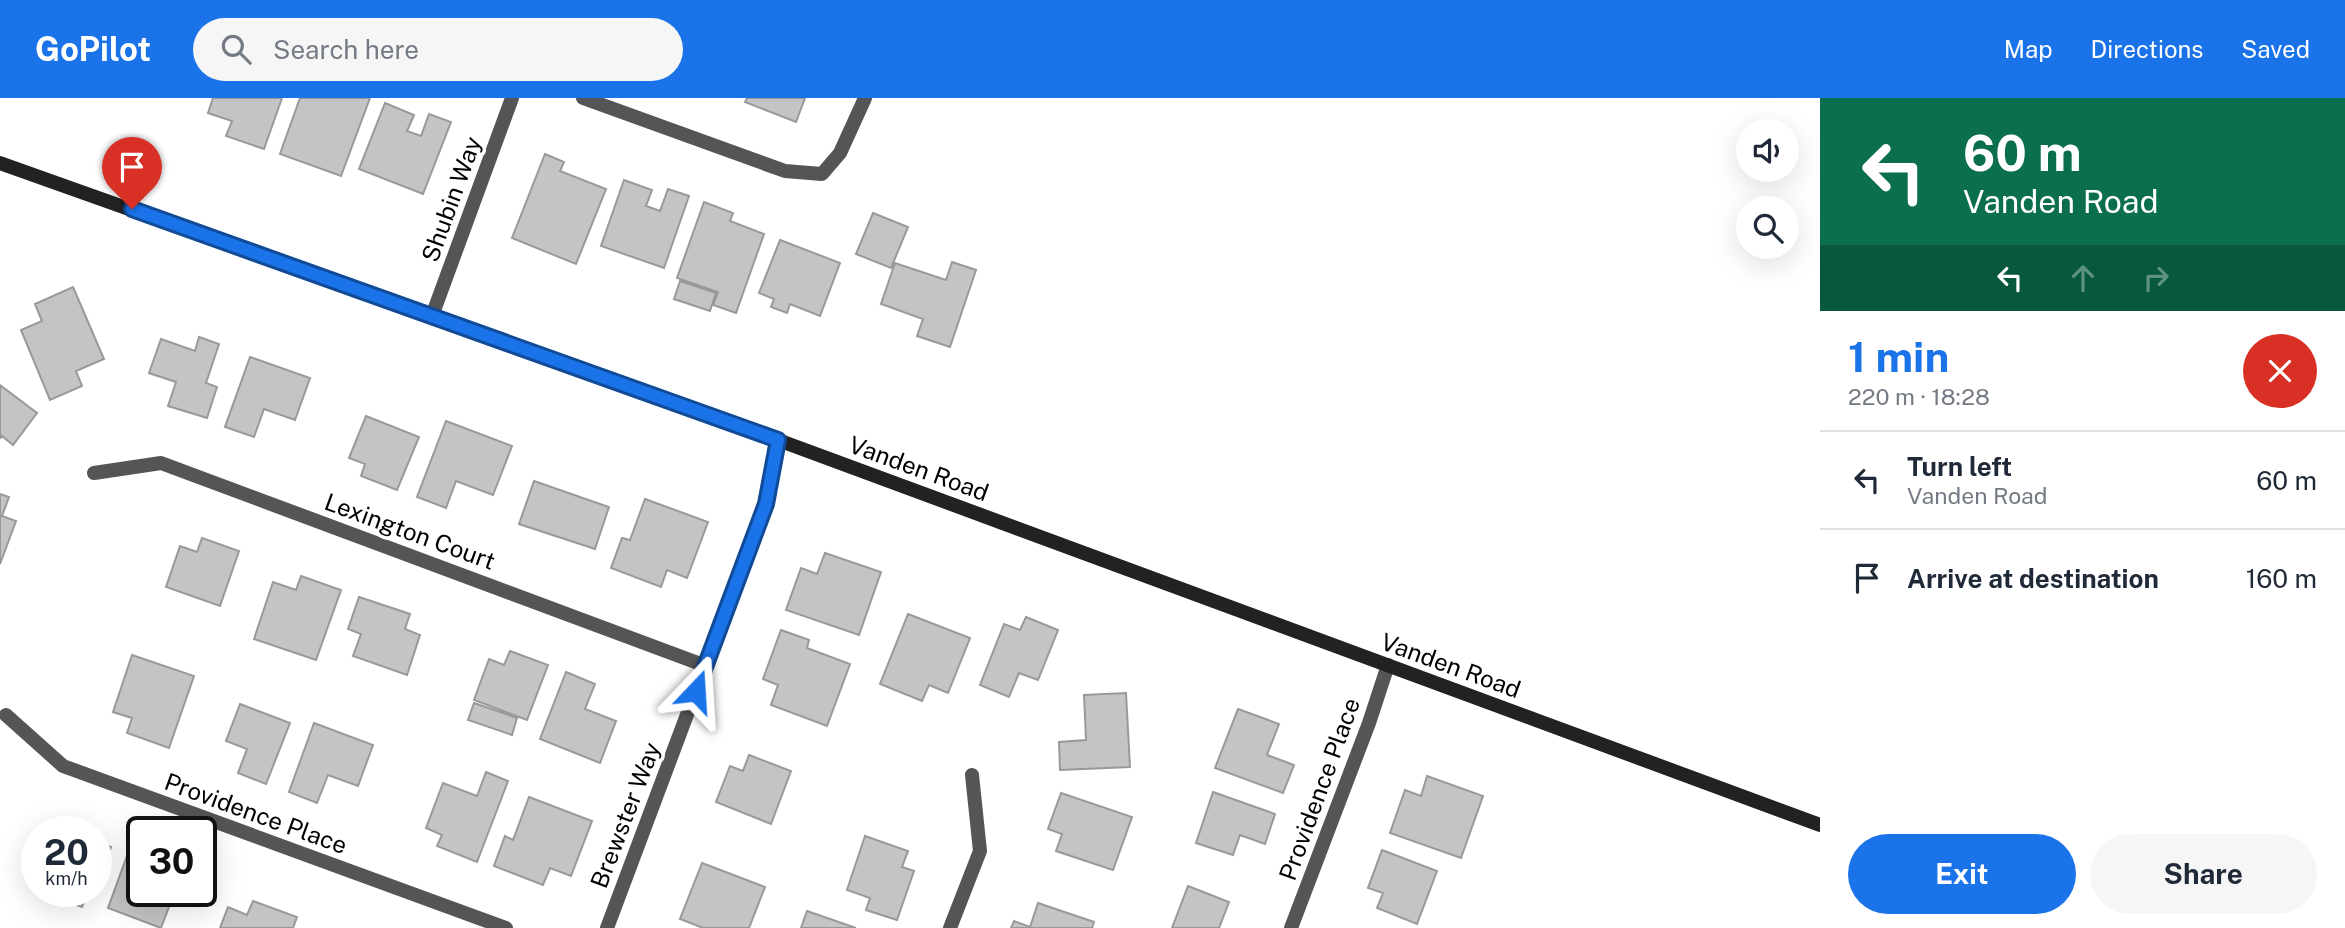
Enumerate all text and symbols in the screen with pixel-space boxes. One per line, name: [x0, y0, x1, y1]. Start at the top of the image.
search box: [193, 18, 683, 81]
text: GoPilot: [35, 30, 151, 68]
icon: search: [217, 30, 255, 68]
text: Search here: [273, 34, 419, 65]
text: Map: [2004, 35, 2053, 63]
text: Directions: [2091, 35, 2203, 63]
text: Saved: [2241, 35, 2310, 63]
map controls: [1736, 119, 1799, 259]
button: sound: [1736, 119, 1799, 182]
text: 60 m: [1963, 124, 2082, 182]
icon: left: [1848, 126, 1939, 217]
street label: Shubin Way: [415, 132, 487, 265]
pin: [102, 137, 162, 209]
icon: arrive: [113, 148, 151, 186]
text: Vanden Road: [1963, 183, 2159, 220]
button: search: [1736, 196, 1799, 259]
icon: left: [1991, 259, 2029, 297]
icon: ahead: [2064, 259, 2102, 297]
icon: right: [2137, 259, 2175, 297]
text: 1 min: [1848, 332, 1949, 381]
button: close: [2243, 334, 2317, 408]
text: 220 m · 18:28: [1848, 383, 1990, 410]
street label: Vanden Road: [845, 430, 993, 506]
text: Turn left: [1907, 451, 2012, 482]
icon: left: [1848, 461, 1886, 499]
text: 60 m: [2256, 465, 2317, 496]
text: Vanden Road: [1907, 482, 2048, 509]
street label: Lexington Court: [321, 487, 499, 575]
icon: arrive: [1848, 559, 1886, 597]
text: Arrive at destination: [1907, 563, 2159, 594]
text: 160 m: [2246, 563, 2317, 594]
street label: Vanden Road: [1377, 627, 1525, 703]
position arrow: [659, 654, 733, 728]
street label: Providence Place: [1273, 694, 1365, 884]
street label: Brewster Way: [584, 738, 666, 892]
street label: Providence Place: [161, 767, 351, 859]
speed limit sign: 30: [126, 816, 217, 907]
text: 20: [44, 832, 89, 873]
button: Exit: [1848, 834, 2076, 914]
button: Share: [2090, 834, 2317, 914]
text: km/h: [45, 868, 88, 889]

